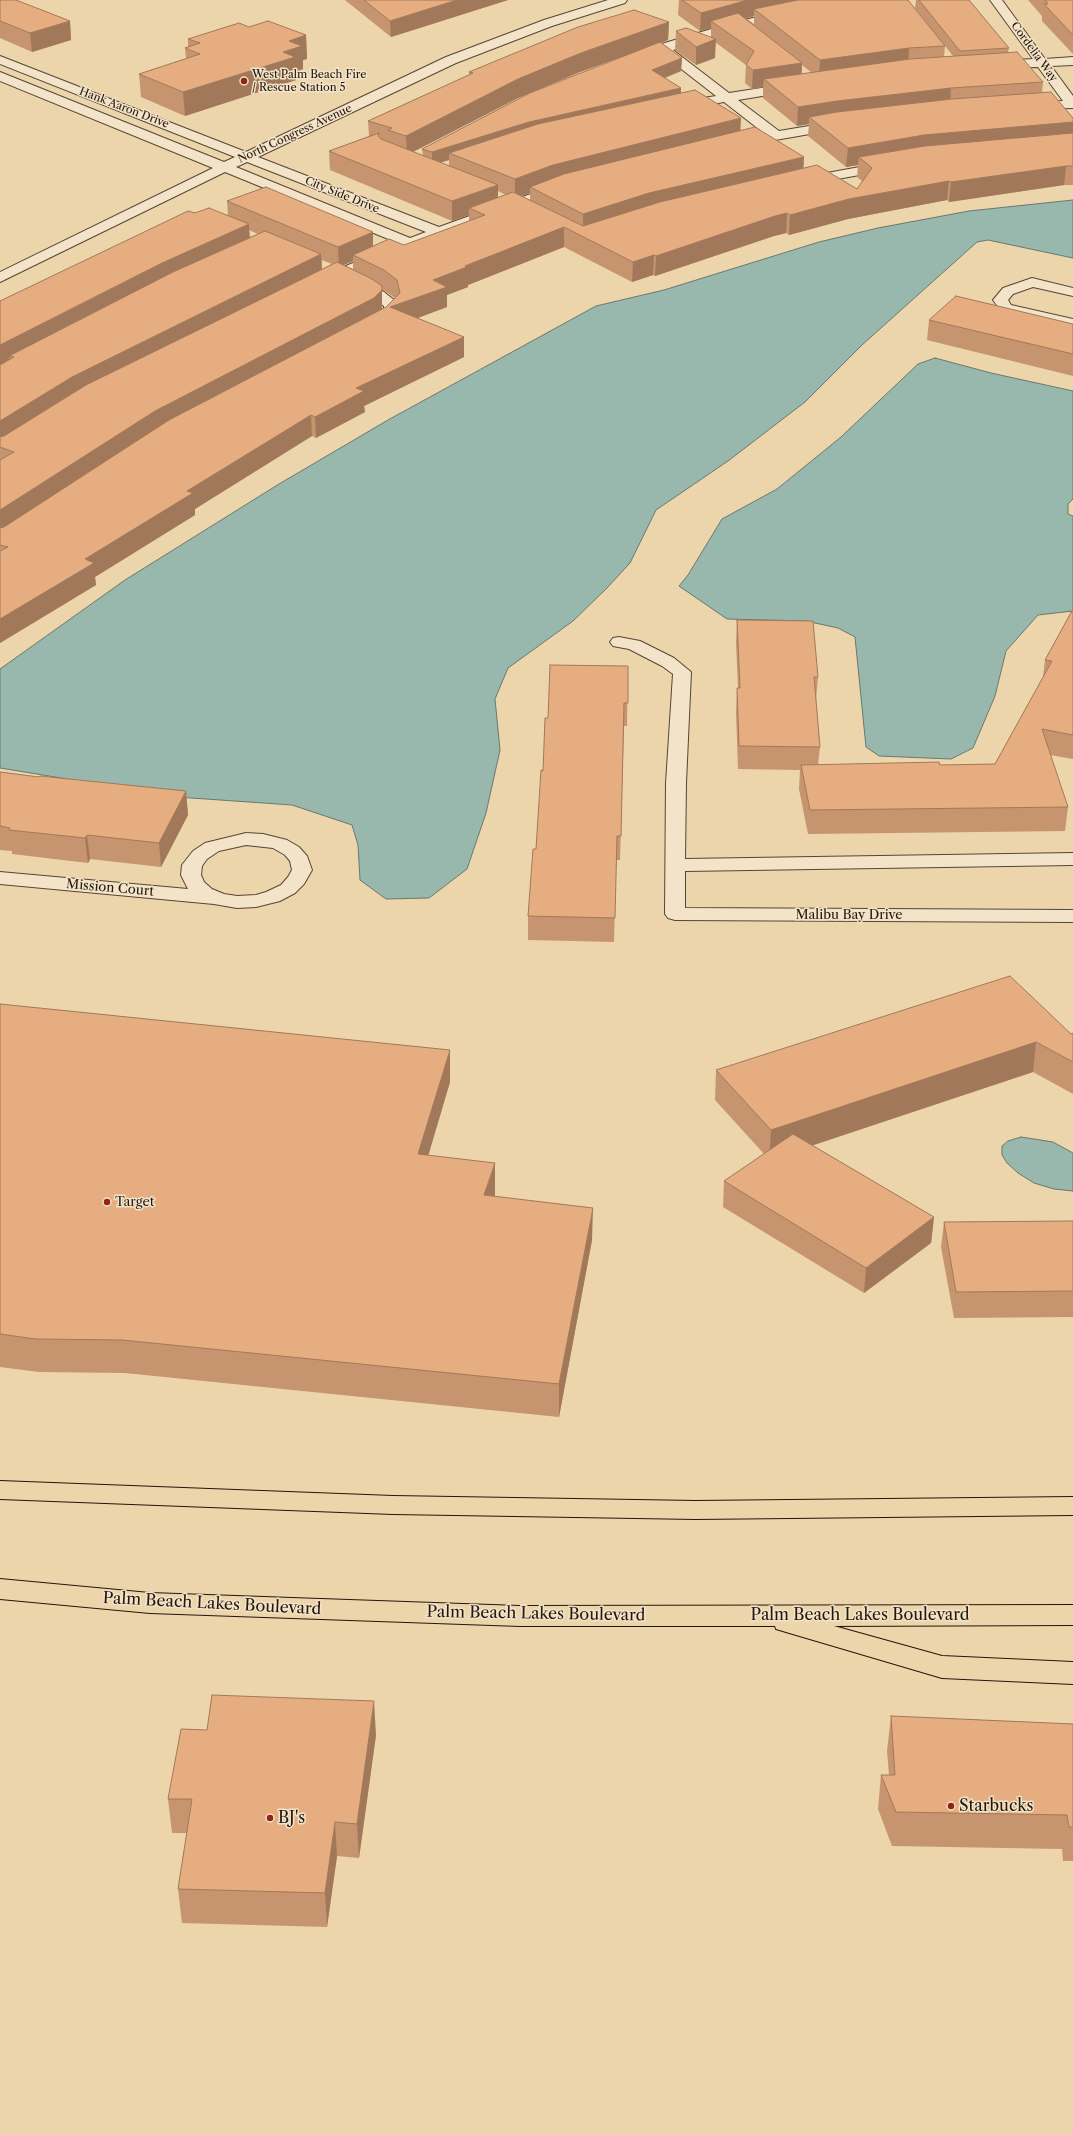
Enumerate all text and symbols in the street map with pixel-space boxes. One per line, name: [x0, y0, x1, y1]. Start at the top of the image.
street label: Cordelia Way: [1008, 20, 1060, 84]
place label: West Palm Beach Fire / Rescue Station 5: [252, 68, 367, 94]
marker: West Palm Beach Fire / Rescue Station 5: [239, 76, 249, 86]
street label: Hank Aaron Drive: [77, 85, 171, 131]
street label: North Congress Avenue: [236, 102, 354, 166]
street label: City Side Drive: [303, 174, 381, 216]
street label: Mission Court: [65, 876, 155, 900]
street label: Malibu Bay Drive: [795, 907, 903, 923]
place label: Target: [115, 1194, 154, 1210]
marker: Target: [102, 1197, 112, 1207]
street label: Palm Beach Lakes Boulevard: [102, 1589, 322, 1619]
street label: Palm Beach Lakes Boulevard: [426, 1602, 646, 1626]
street label: Palm Beach Lakes Boulevard: [751, 1605, 969, 1625]
place label: Starbucks: [959, 1796, 1034, 1816]
marker: Starbucks: [946, 1801, 956, 1811]
place label: BJ's: [278, 1808, 305, 1828]
marker: BJ's: [265, 1813, 275, 1823]

